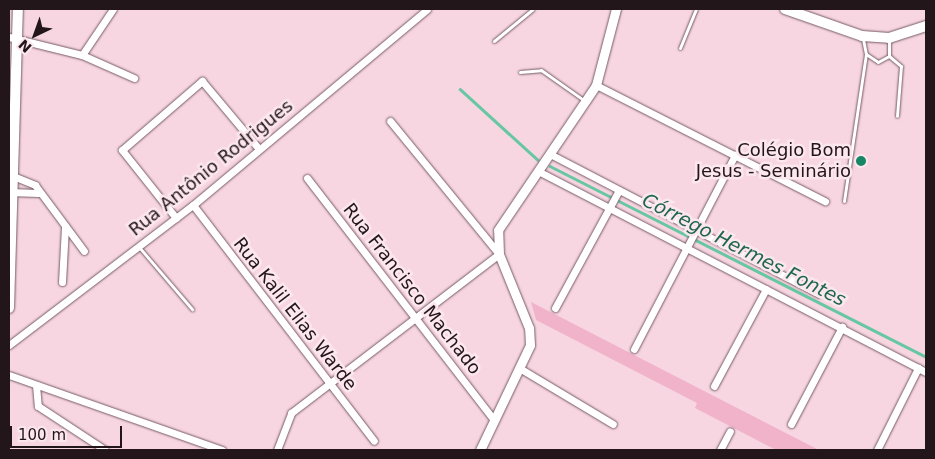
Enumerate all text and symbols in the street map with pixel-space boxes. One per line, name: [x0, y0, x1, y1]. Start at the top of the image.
north arrow: [10, 10, 60, 60]
text: N: [15, 36, 35, 56]
street label: Rua Antônio Rodrigues: [125, 95, 297, 241]
place label: Colégio Bom Jesus - Seminário: [696, 140, 851, 182]
marker: Colégio Bom Jesus - Seminário: [855, 155, 867, 167]
water label: Córrego Hermes Fontes: [638, 189, 850, 311]
street label: Rua Francisco Machado: [339, 199, 485, 379]
street label: Rua Kalil Elias Warde: [229, 233, 361, 395]
scale bar: [12, 416, 125, 448]
text: 100 m: [18, 426, 66, 444]

